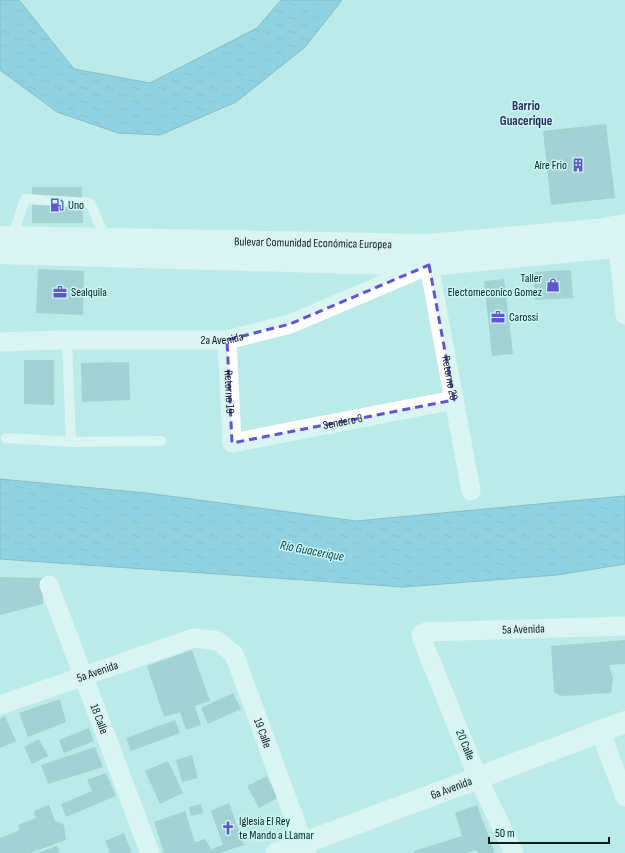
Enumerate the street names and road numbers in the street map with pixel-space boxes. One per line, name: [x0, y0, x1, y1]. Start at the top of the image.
street label: Bulevar Comunidad Económica Europea: [234, 234, 392, 252]
street label: 2a Avenida: [201, 329, 245, 348]
street label: Retorno 20: [439, 355, 461, 401]
street label: Retorno 19: [221, 370, 238, 414]
street label: Sendero 3: [322, 410, 364, 433]
street label: 5a Avenida: [502, 621, 545, 637]
street label: 5a Avenida: [75, 657, 120, 685]
street label: 18 Calle: [87, 702, 112, 736]
street label: 19 Calle: [251, 716, 275, 750]
street label: 20 Calle: [452, 727, 478, 763]
street label: 6a Avenida: [428, 773, 474, 803]

